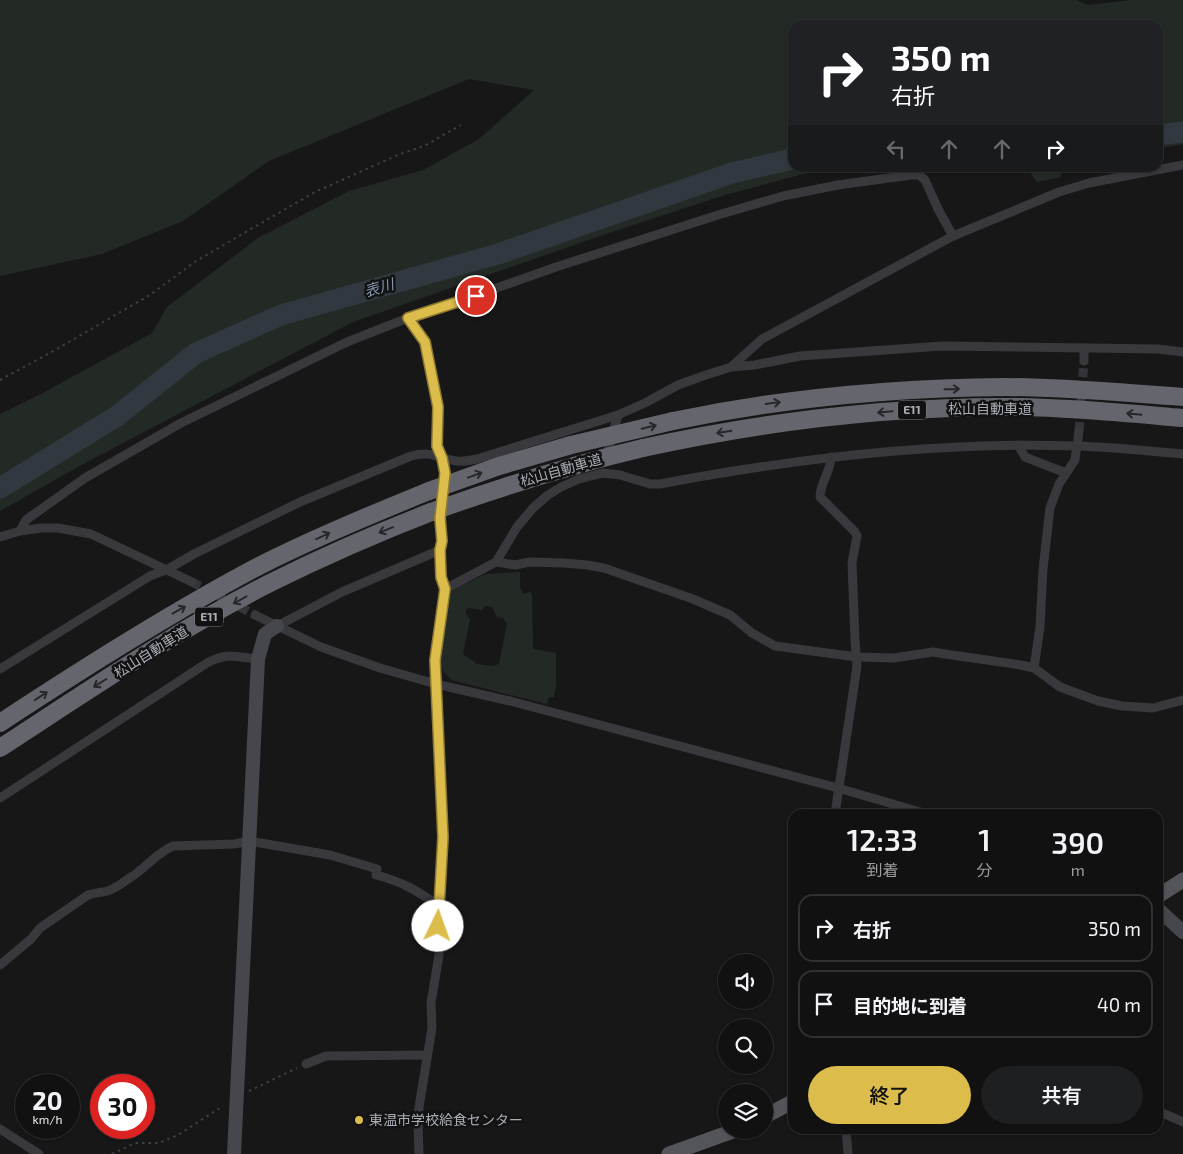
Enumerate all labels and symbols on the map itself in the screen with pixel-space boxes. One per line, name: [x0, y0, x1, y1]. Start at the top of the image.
water label: 表川: [362, 274, 398, 300]
pin: [455, 275, 497, 317]
one-way arrow: [944, 384, 960, 394]
one-way arrow: [765, 398, 781, 408]
road number: E11: [898, 400, 926, 420]
street label: 松山自動車道: [948, 400, 1032, 417]
one-way arrow: [877, 407, 893, 417]
one-way arrow: [1127, 409, 1143, 419]
one-way arrow: [640, 422, 656, 431]
one-way arrow: [716, 428, 732, 437]
street label: 松山自動車道: [518, 450, 604, 489]
one-way arrow: [467, 470, 482, 479]
one-way arrow: [379, 526, 394, 535]
one-way arrow: [315, 531, 330, 540]
one-way arrow: [232, 595, 247, 605]
one-way arrow: [171, 605, 186, 615]
road number: E11: [195, 608, 223, 626]
street label: 松山自動車道: [111, 622, 191, 681]
one-way arrow: [93, 678, 107, 688]
one-way arrow: [33, 691, 47, 701]
position arrow: [411, 899, 463, 951]
speed limit sign: 30: [90, 1074, 155, 1139]
place label: 東温市学校給食センター: [369, 1111, 523, 1128]
marker: 東温市学校給食センター: [353, 1114, 365, 1126]

